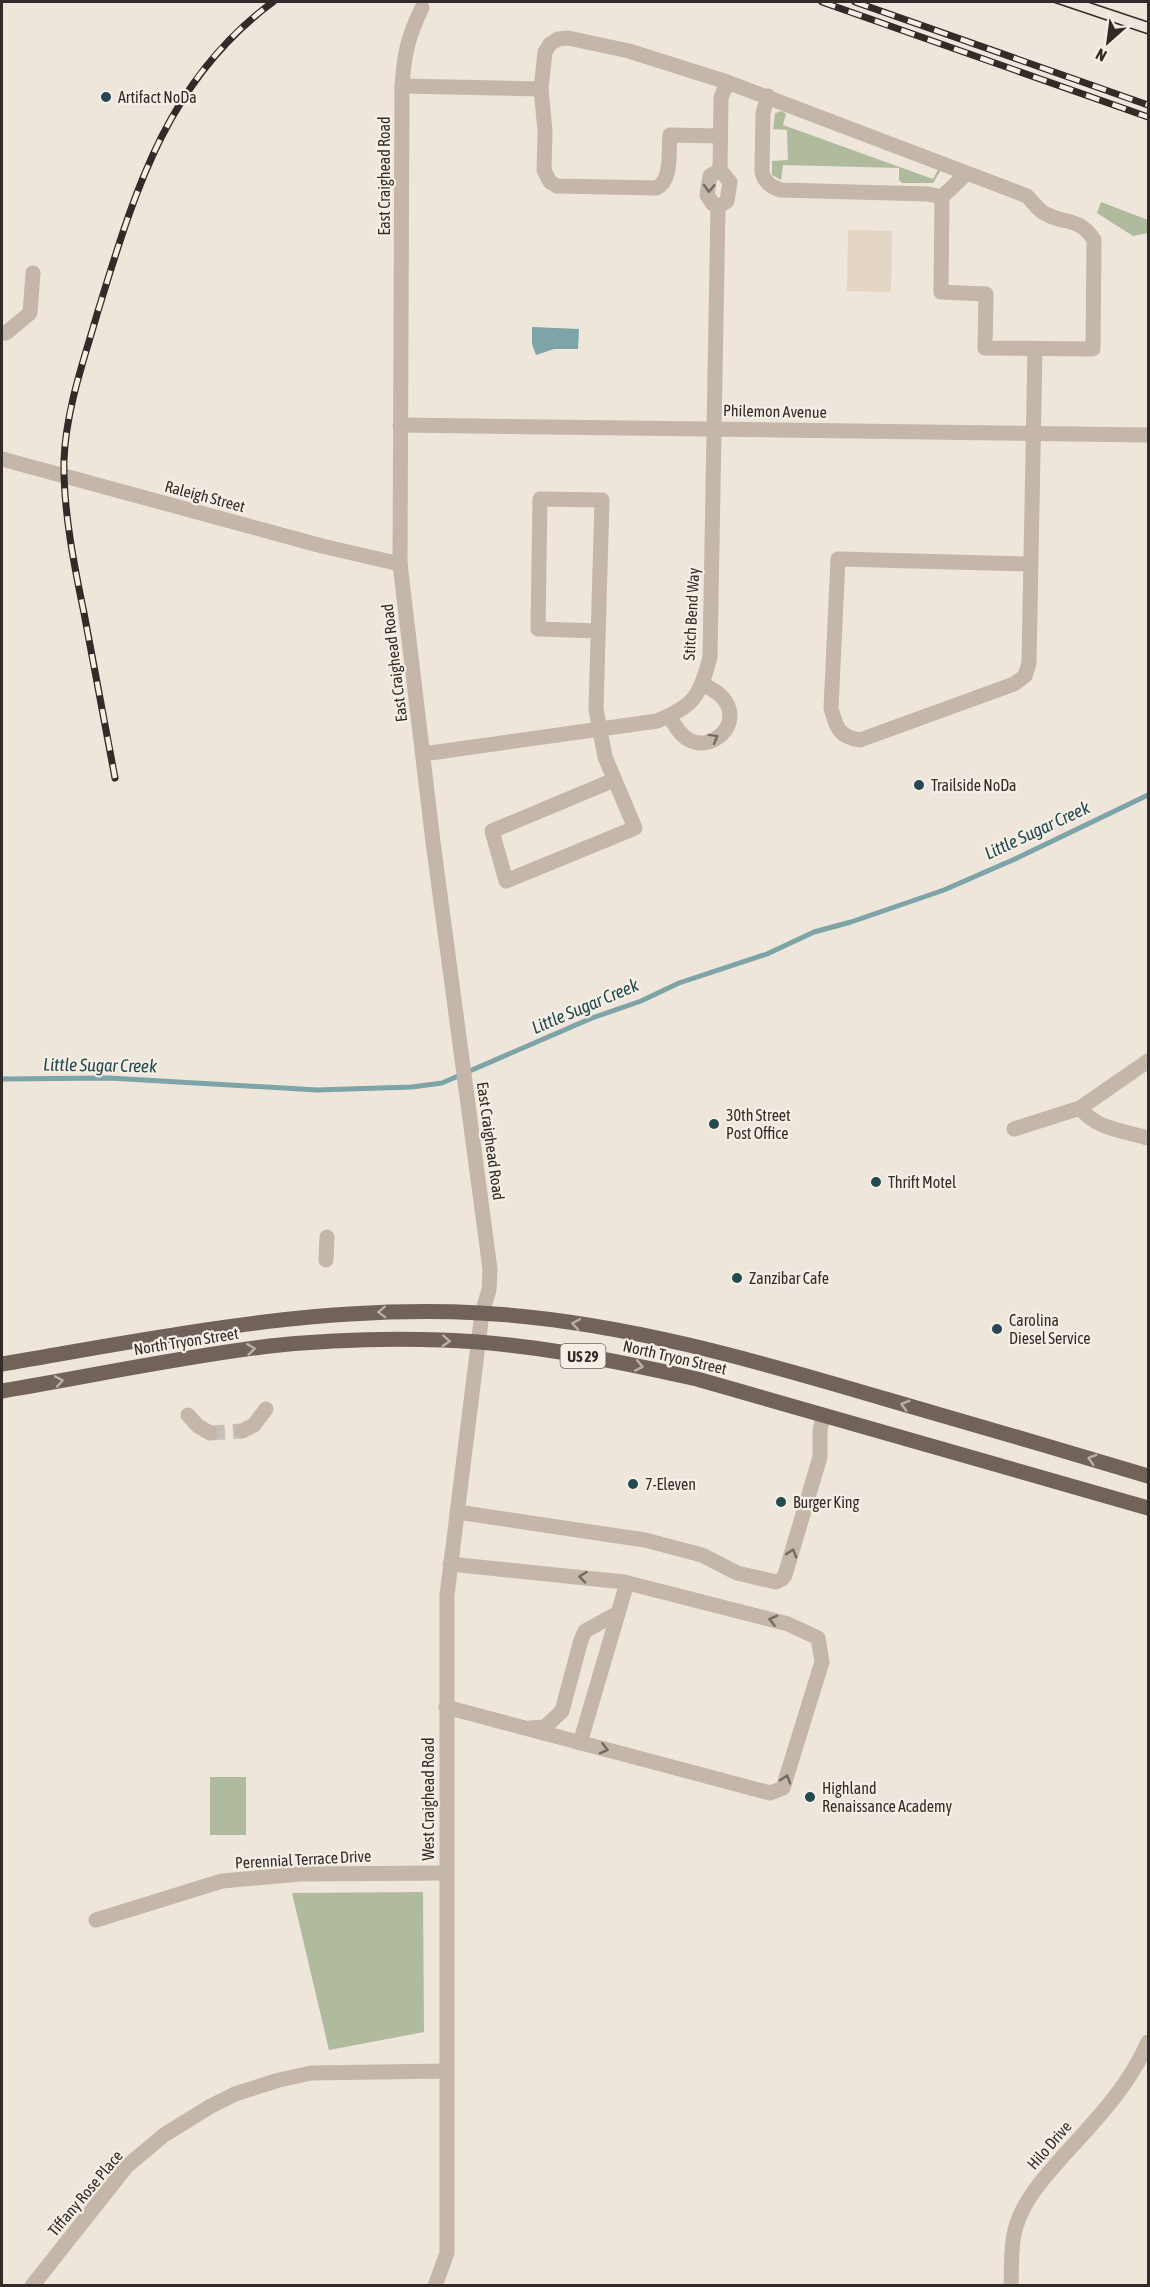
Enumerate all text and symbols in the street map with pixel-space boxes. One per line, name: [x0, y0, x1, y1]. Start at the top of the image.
north arrow: [1078, 12, 1138, 72]
text: N: [1093, 45, 1109, 65]
place label: Artifact NoDa: [118, 88, 197, 106]
marker: Artifact NoDa: [99, 90, 113, 104]
street label: East Craighead Road: [375, 116, 394, 236]
one-way arrow: [703, 184, 715, 193]
street label: Philemon Avenue: [723, 401, 827, 421]
street label: Raleigh Street: [163, 477, 248, 516]
street label: Stitch Bend Way: [680, 567, 703, 661]
street label: East Craighead Road: [378, 603, 411, 723]
one-way arrow: [708, 734, 718, 745]
place label: Trailside NoDa: [931, 776, 1017, 794]
marker: Trailside NoDa: [912, 778, 926, 792]
water label: Little Sugar Creek: [981, 796, 1094, 864]
water label: Little Sugar Creek: [528, 974, 643, 1038]
water label: Little Sugar Creek: [43, 1054, 158, 1077]
street label: East Craighead Road: [473, 1081, 508, 1201]
place label: 30th Street Post Office: [726, 1106, 791, 1142]
marker: 30th Street Post Office: [707, 1117, 721, 1131]
place label: Thrift Motel: [888, 1173, 957, 1191]
marker: Thrift Motel: [869, 1175, 883, 1189]
place label: Zanzibar Cafe: [749, 1269, 829, 1287]
marker: Zanzibar Cafe: [730, 1271, 744, 1285]
one-way arrow: [377, 1306, 386, 1318]
place label: Carolina Diesel Service: [1009, 1311, 1090, 1347]
one-way arrow: [571, 1319, 580, 1331]
marker: Carolina Diesel Service: [990, 1322, 1004, 1336]
street label: North Tryon Street: [132, 1324, 240, 1359]
one-way arrow: [442, 1334, 451, 1347]
street label: North Tryon Street: [621, 1336, 729, 1379]
one-way arrow: [247, 1343, 256, 1355]
road number: US 29: [560, 1344, 606, 1368]
one-way arrow: [634, 1359, 644, 1372]
one-way arrow: [54, 1375, 64, 1388]
one-way arrow: [900, 1400, 911, 1412]
one-way arrow: [1088, 1454, 1098, 1466]
place label: 7-Eleven: [645, 1475, 696, 1493]
marker: 7-Eleven: [626, 1477, 640, 1491]
place label: Burger King: [793, 1493, 860, 1512]
marker: Burger King: [774, 1495, 788, 1509]
one-way arrow: [785, 1548, 797, 1559]
one-way arrow: [579, 1572, 588, 1584]
one-way arrow: [768, 1615, 778, 1628]
street label: West Craighead Road: [419, 1737, 438, 1861]
one-way arrow: [598, 1742, 609, 1754]
one-way arrow: [778, 1774, 791, 1785]
place label: Highland Renaissance Academy: [822, 1779, 953, 1816]
marker: Highland Renaissance Academy: [803, 1790, 817, 1804]
street label: Perennial Terrace Drive: [234, 1846, 372, 1872]
street label: Hilo Drive: [1023, 2117, 1075, 2173]
street label: Tiffany Rose Place: [44, 2146, 127, 2240]

